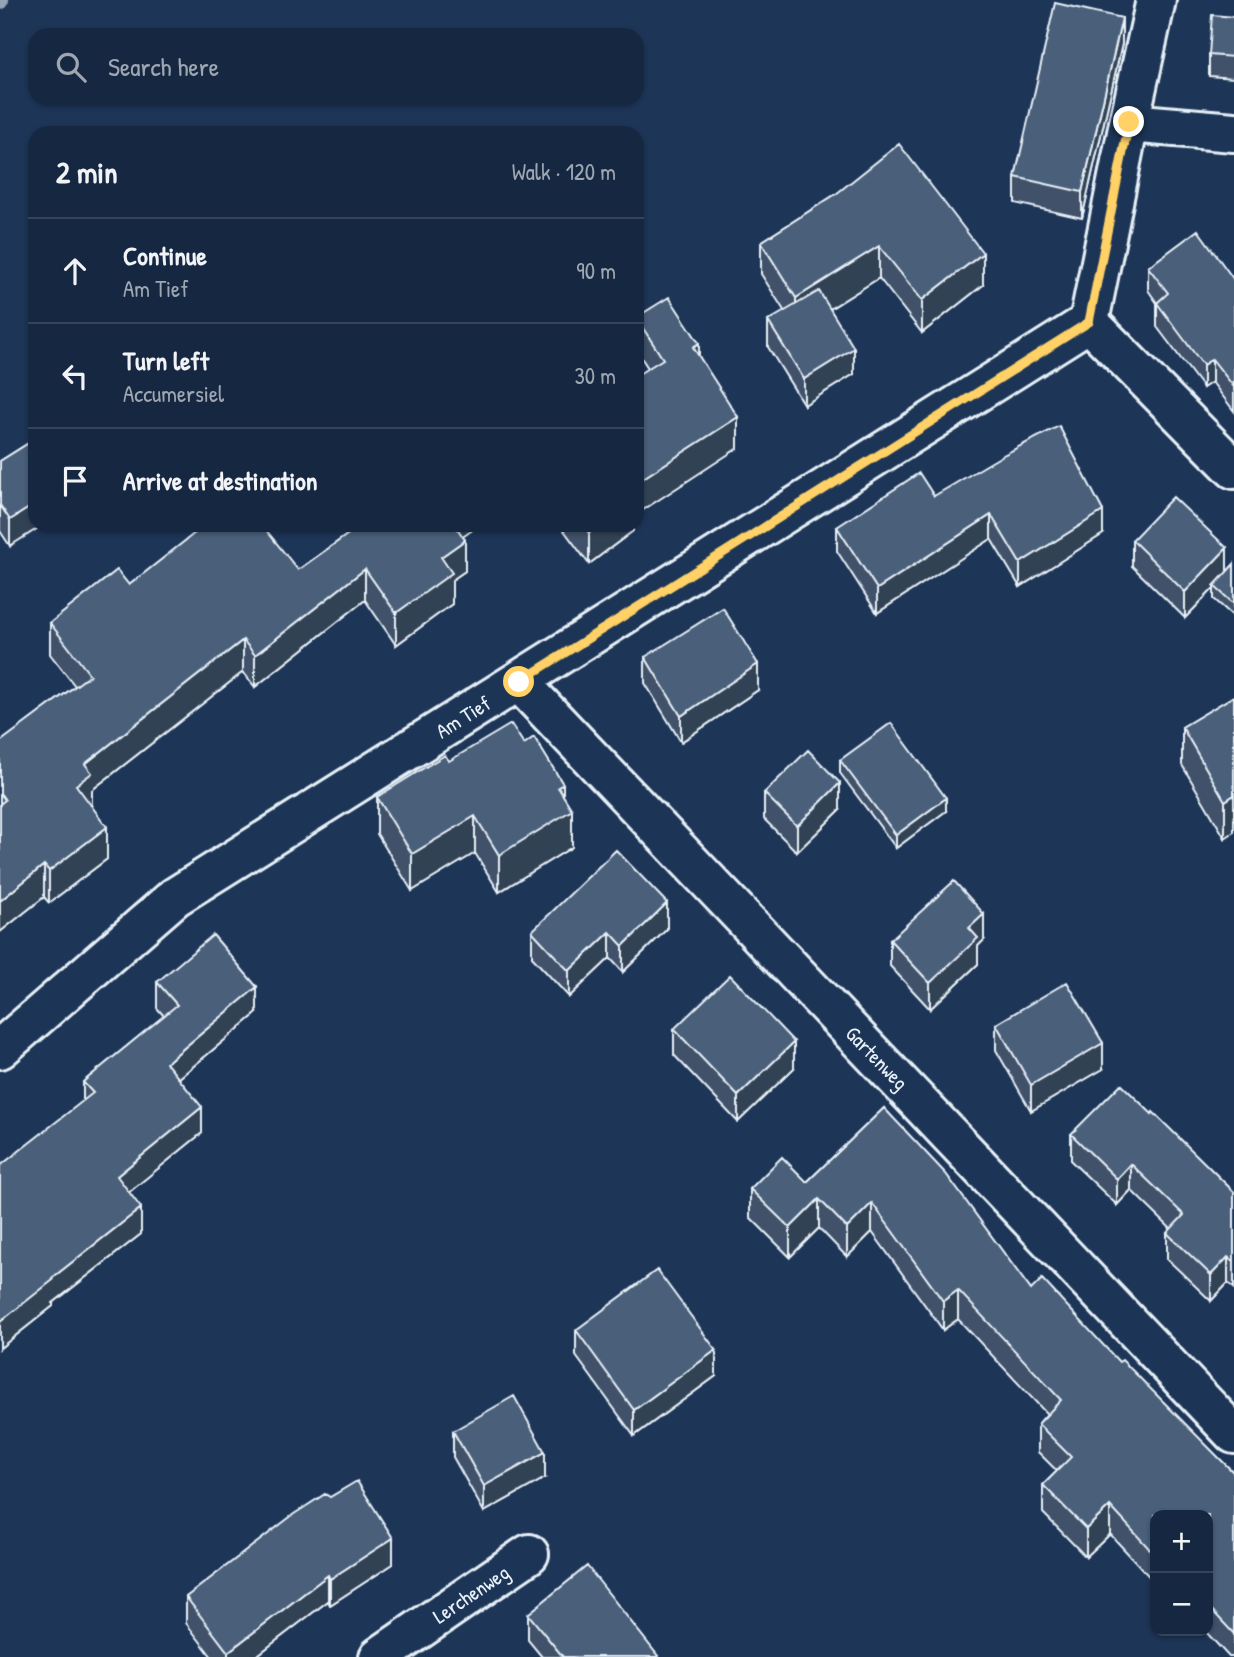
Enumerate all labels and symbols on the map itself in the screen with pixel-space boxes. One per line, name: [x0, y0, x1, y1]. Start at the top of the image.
route end: [1113, 106, 1144, 137]
route start: [503, 666, 534, 697]
street label: Am Tief: [430, 689, 496, 745]
street label: Gartenweg: [839, 1020, 915, 1096]
street label: Lerchenweg: [427, 1558, 515, 1630]

